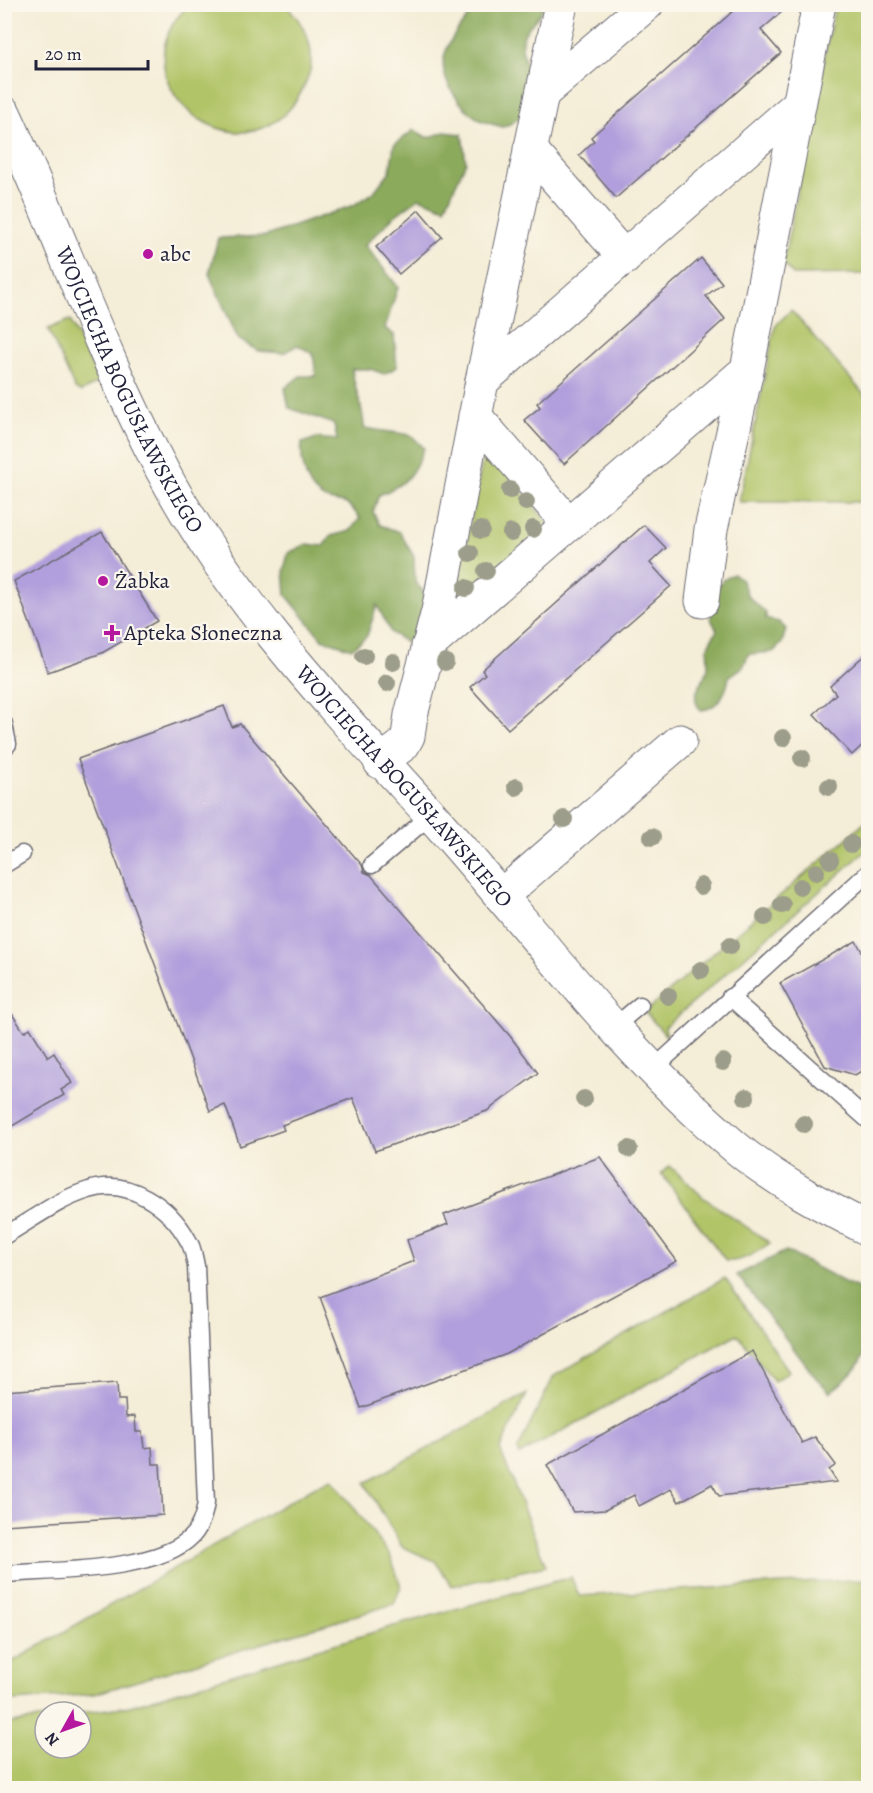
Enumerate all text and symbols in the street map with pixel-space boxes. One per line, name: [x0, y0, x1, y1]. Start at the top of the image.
scale bar: [36, 33, 148, 71]
text: 20 m: [45, 42, 82, 66]
place label: abc: [160, 239, 191, 269]
street label: WOJCIECHA BOGUSŁAWSKIEGO: [48, 241, 210, 539]
marker: abc: [141, 247, 155, 261]
place label: Żabka: [115, 566, 170, 596]
marker: Żabka: [96, 574, 110, 588]
place label: Apteka Słoneczna: [123, 618, 283, 648]
marker: Apteka Słoneczna: [105, 626, 119, 640]
street label: WOJCIECHA BOGUSŁAWSKIEGO: [288, 658, 519, 914]
north arrow: [33, 1700, 93, 1760]
text: N: [40, 1727, 64, 1751]

